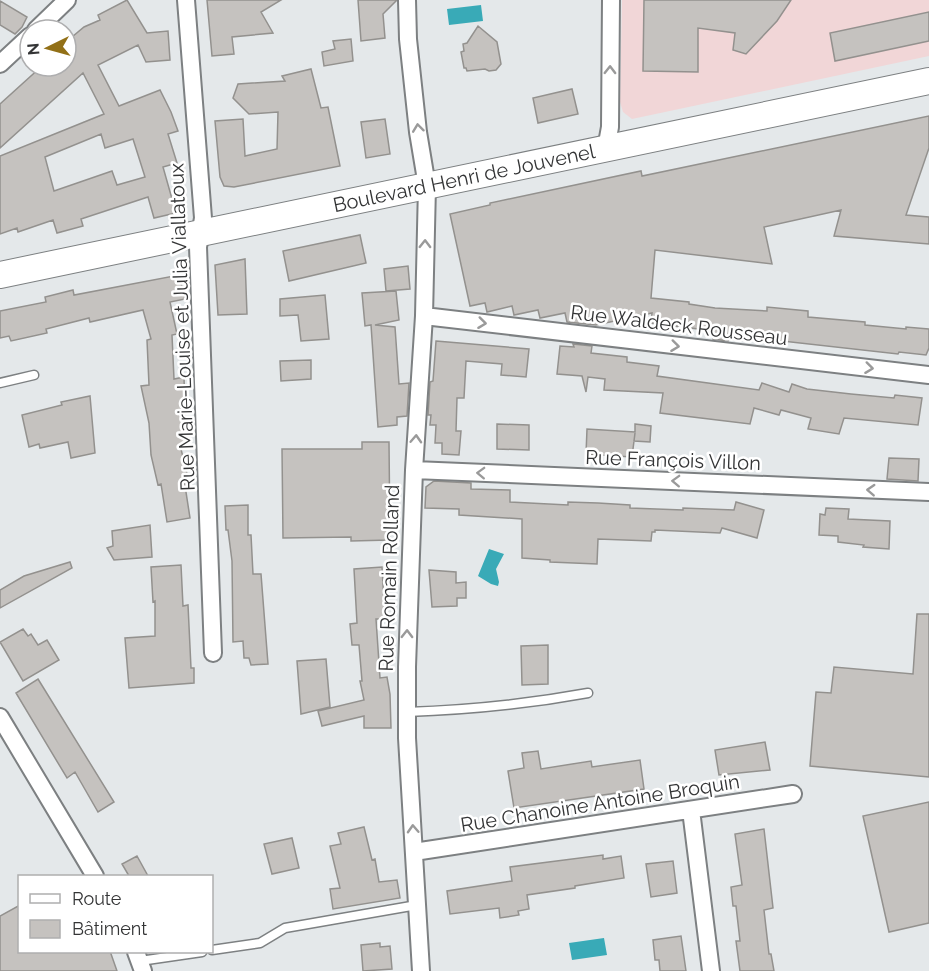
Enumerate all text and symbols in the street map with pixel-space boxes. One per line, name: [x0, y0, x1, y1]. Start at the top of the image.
north arrow: [18, 18, 78, 78]
text: N: [24, 42, 44, 56]
one-way arrow: [604, 65, 616, 74]
one-way arrow: [412, 124, 424, 133]
street label: Boulevard Henri de Jouvenel: [331, 139, 598, 217]
street label: Rue Marie-Louise et Julia Viallatoux: [164, 163, 200, 491]
one-way arrow: [419, 240, 432, 249]
street label: Rue Waldeck Rousseau: [569, 300, 789, 350]
one-way arrow: [477, 316, 486, 329]
one-way arrow: [671, 339, 680, 352]
one-way arrow: [865, 361, 874, 374]
one-way arrow: [410, 435, 423, 444]
street label: Rue François Villon: [585, 445, 761, 475]
one-way arrow: [476, 466, 485, 479]
one-way arrow: [671, 475, 680, 487]
one-way arrow: [866, 483, 875, 496]
street label: Rue Romain Rolland: [374, 484, 404, 672]
one-way arrow: [401, 629, 414, 638]
street label: Rue Chanoine Antoine Broquin: [459, 769, 741, 837]
one-way arrow: [406, 824, 419, 833]
legend: [18, 875, 213, 953]
text: Route: [72, 888, 122, 909]
text: Bâtiment: [72, 918, 147, 939]

